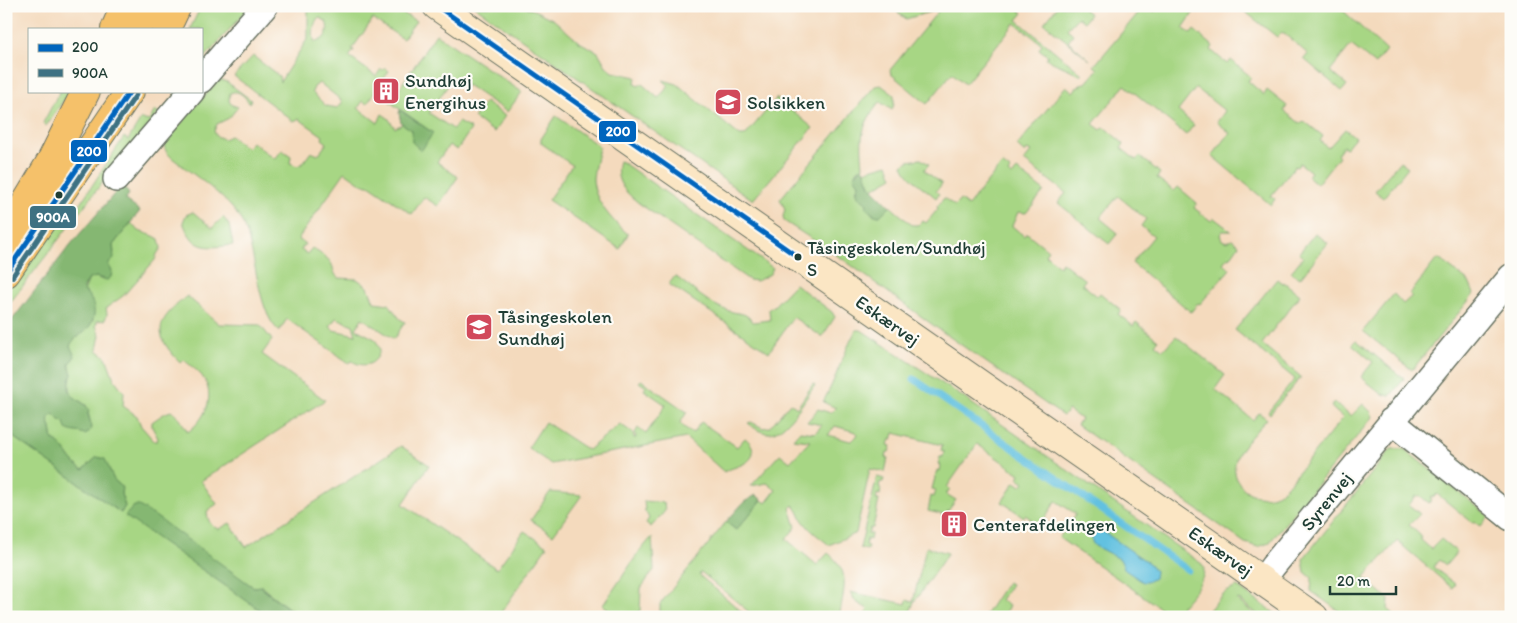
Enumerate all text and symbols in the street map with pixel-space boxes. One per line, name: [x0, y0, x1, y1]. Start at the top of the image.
legend: [28, 28, 202, 92]
text: 200: [72, 38, 98, 56]
text: 900A: [72, 64, 108, 82]
place label: Sundhøj Energihus: [405, 69, 486, 114]
building icon: Sundhøj Energihus: [371, 76, 401, 106]
school or university icon: Solsikken: [713, 87, 743, 117]
place label: Solsikken: [747, 91, 825, 114]
line badge: 200: [598, 120, 637, 143]
text: 200: [606, 123, 631, 140]
line badge: 200: [70, 139, 108, 163]
text: 200: [77, 143, 102, 160]
unlabelled marker: [54, 190, 64, 200]
line badge: 900A: [29, 205, 77, 229]
text: 900A: [36, 209, 71, 226]
place label: Tåsingeskolen/Sundhøj S: [807, 237, 986, 281]
marker: Tåsingeskolen/Sundhøj S: [793, 252, 803, 262]
street label: Eskærvej: [851, 290, 924, 351]
place label: Tåsingeskolen Sundhøj: [498, 305, 612, 350]
school or university icon: Tåsingeskolen Sundhøj: [464, 312, 494, 342]
street label: Syrenvej: [1296, 467, 1357, 535]
building icon: Centerafdelingen: [939, 509, 969, 539]
place label: Centerafdelingen: [973, 513, 1116, 536]
street label: Eskærvej: [1184, 521, 1257, 582]
scale bar: [1330, 563, 1396, 595]
text: 20 m: [1337, 572, 1371, 590]

